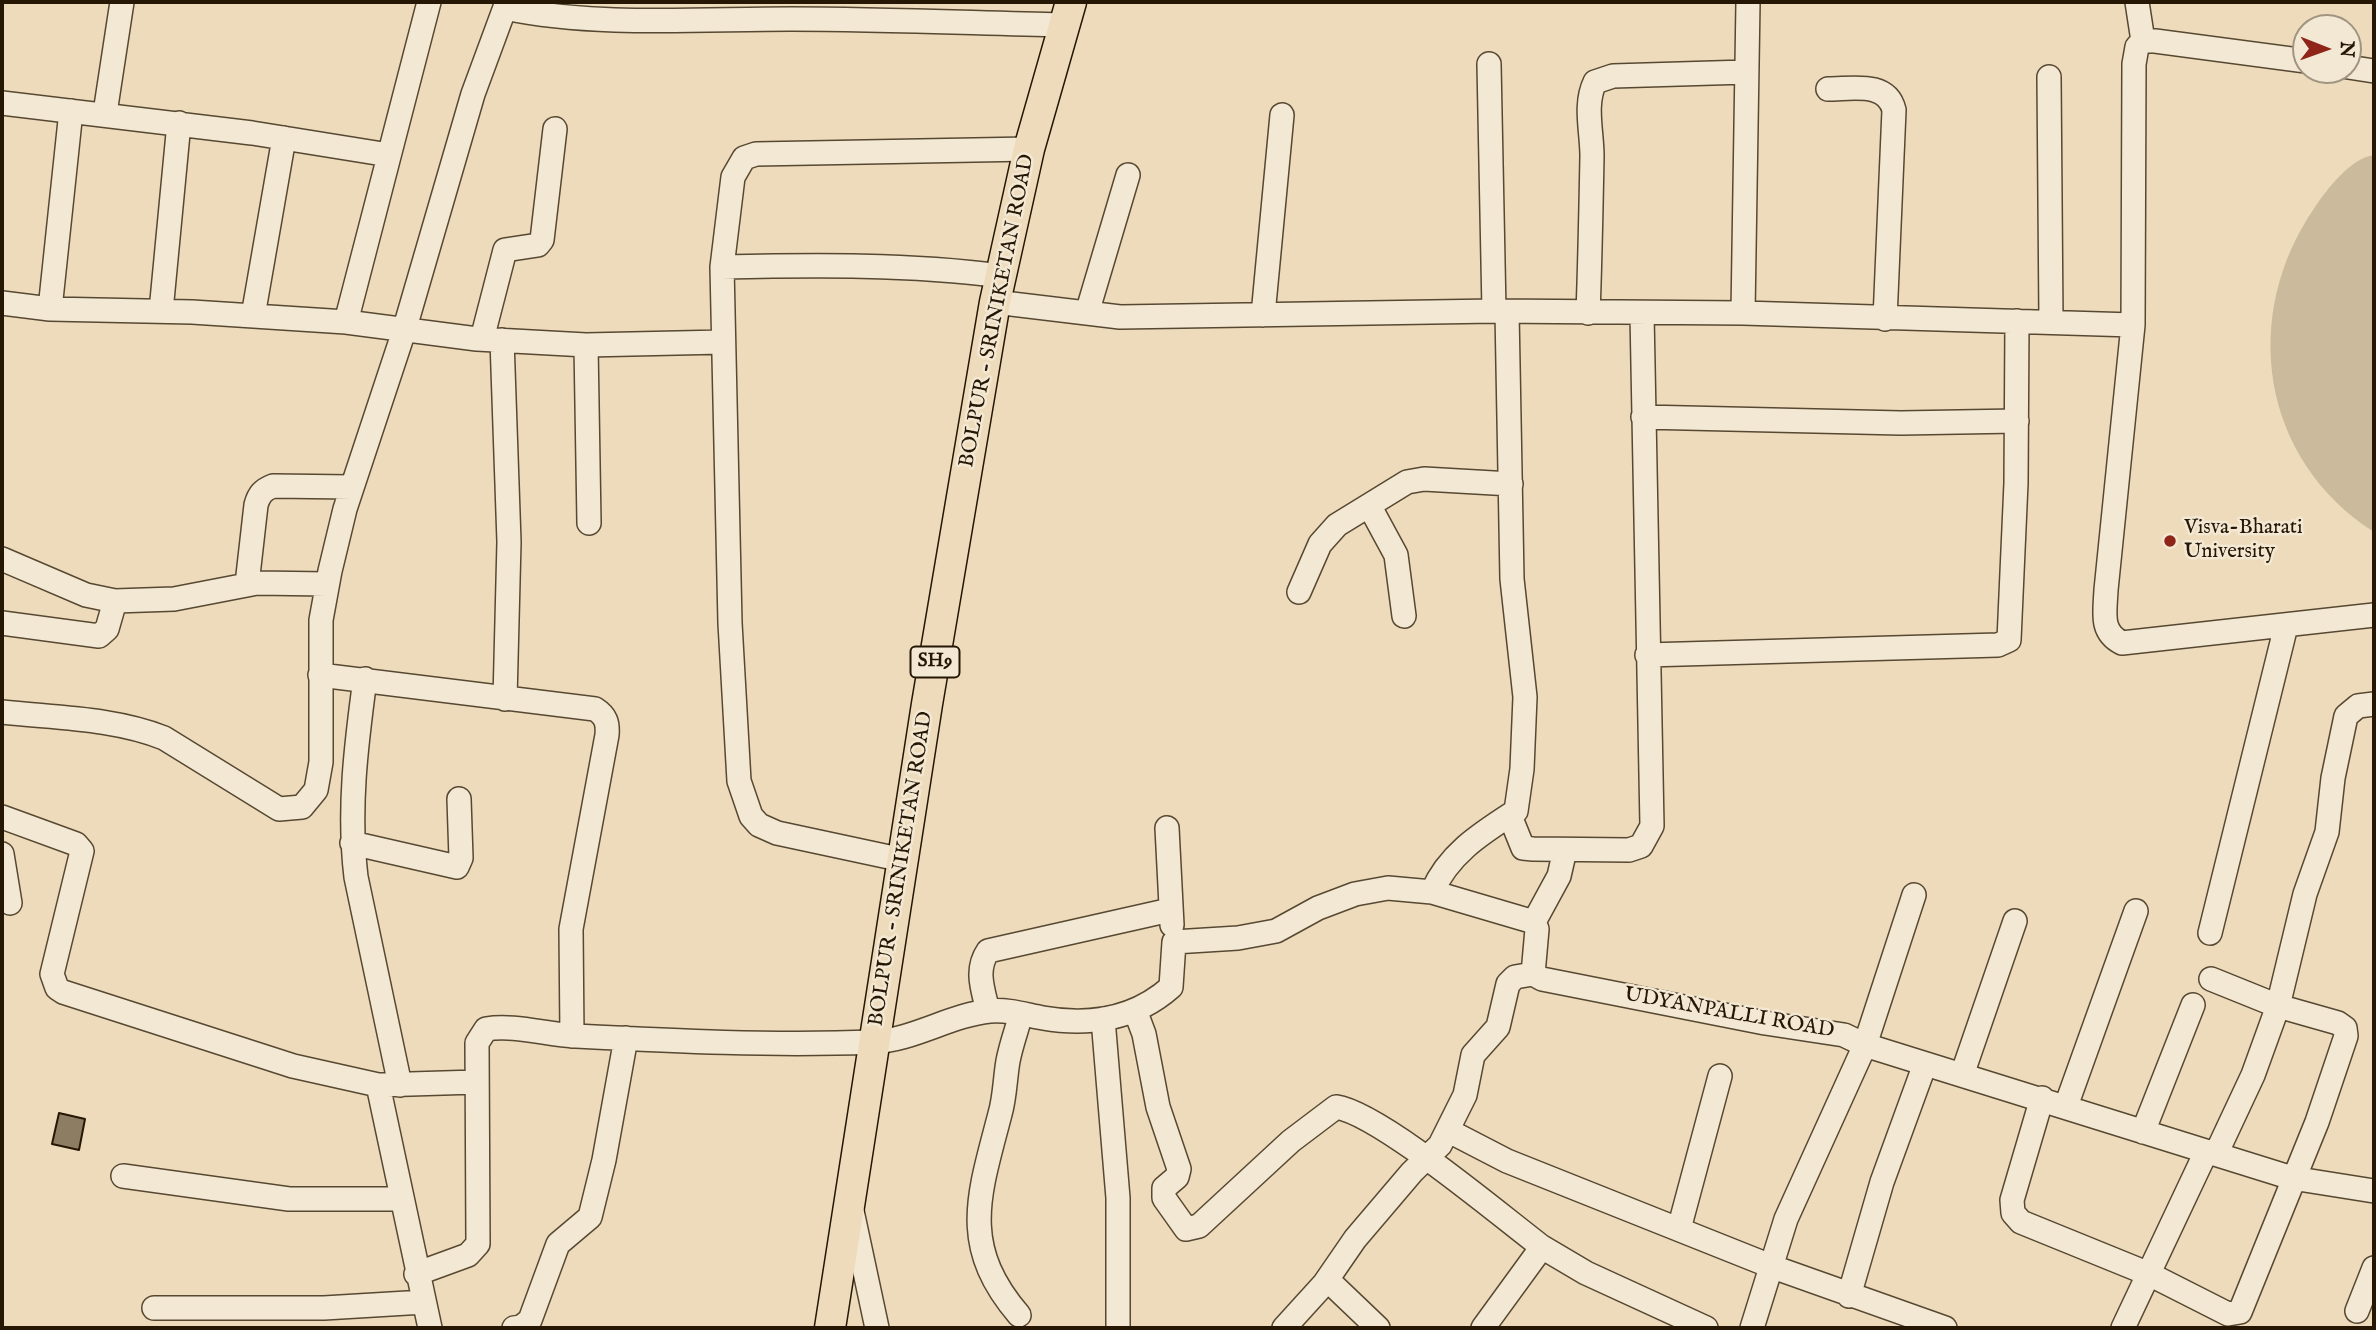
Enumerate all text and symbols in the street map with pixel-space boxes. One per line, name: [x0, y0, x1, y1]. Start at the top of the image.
north arrow: [2292, 14, 2362, 84]
text: N: [2334, 41, 2358, 58]
street label: BOLPUR - SRINIKETAN ROAD: [955, 152, 1041, 470]
place label: Visva-Bharati University: [2184, 516, 2303, 566]
marker: Visva-Bharati University: [2162, 533, 2178, 549]
road number: SH9: [911, 646, 960, 678]
street label: BOLPUR - SRINIKETAN ROAD: [865, 710, 939, 1028]
street label: UDYANPALLI ROAD: [1622, 983, 1836, 1045]

